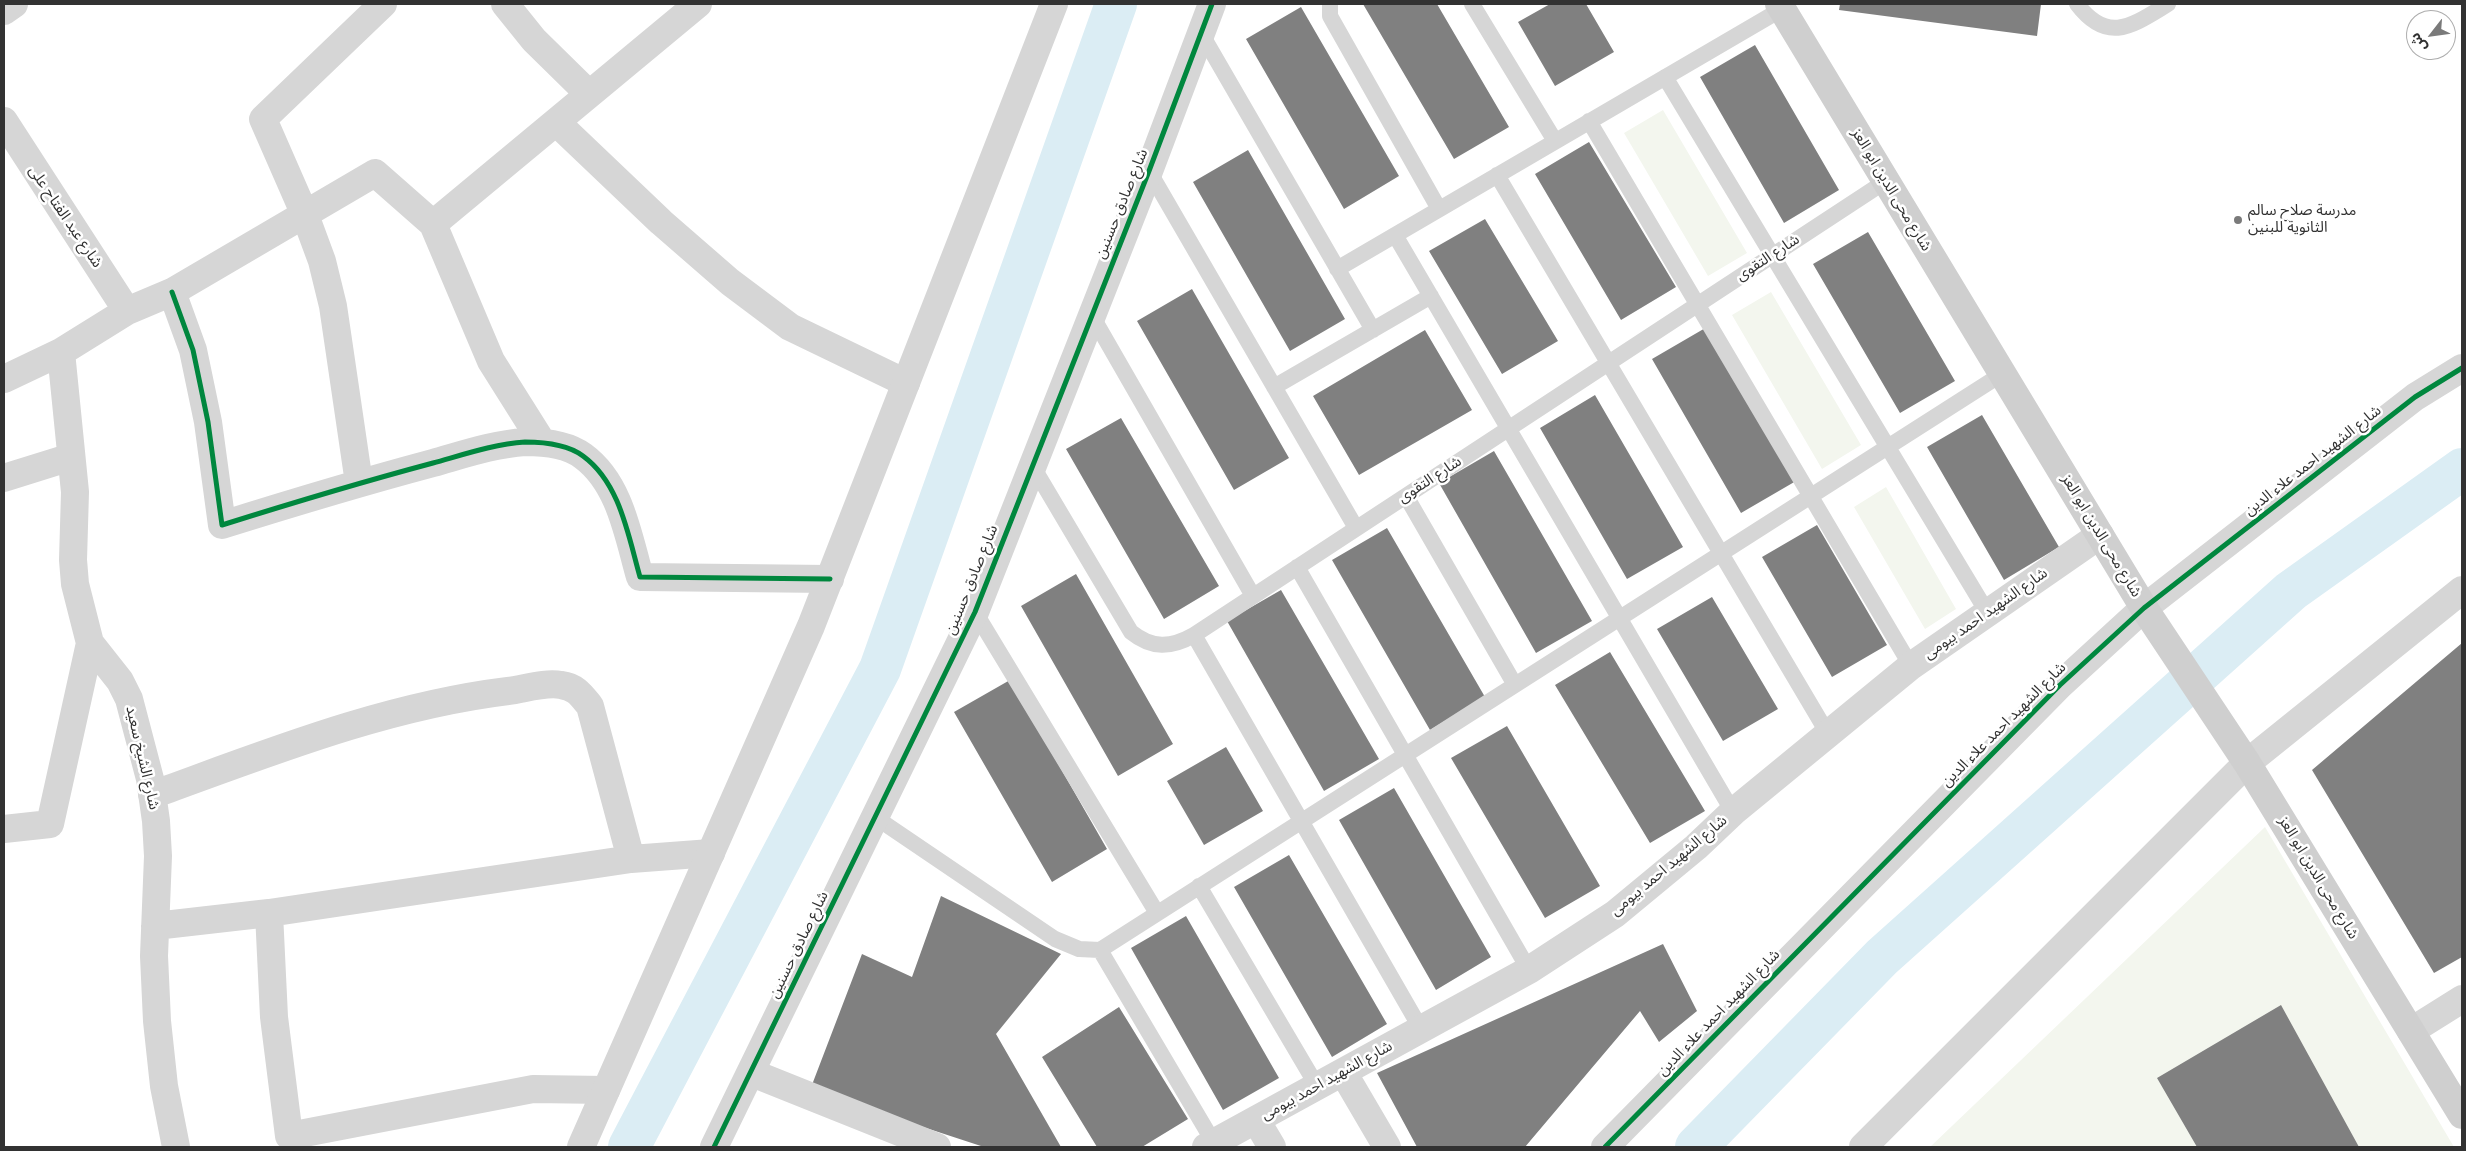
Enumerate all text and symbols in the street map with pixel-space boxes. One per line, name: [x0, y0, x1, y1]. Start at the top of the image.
north arrow: [2406, 10, 2456, 60]
text: ش: [2406, 30, 2431, 55]
street label: شارع محى الدين ابو العز: [1847, 125, 1935, 255]
street label: شارع صادق حسنين: [1092, 146, 1152, 262]
street label: شارع عبد الفتاح على: [24, 163, 106, 271]
place label: مدرسة صلاح سالم الثانوية للبنين: [2248, 202, 2356, 237]
marker: مدرسة صلاح سالم الثانوية للبنين: [2232, 214, 2244, 226]
street label: شارع التقوى: [1733, 231, 1803, 285]
street label: شارع الشهيد احمد علاء الدين: [2241, 402, 2385, 520]
street label: شارع التقوى: [1395, 453, 1465, 507]
street label: شارع محى الدين ابو العز: [2057, 471, 2145, 601]
street label: شارع صادق حسنين: [942, 522, 1002, 638]
street label: شارع الشهيد احمد بيومى: [1921, 564, 2051, 664]
street label: شارع الشهيد احمد علاء الدين: [1938, 659, 2070, 791]
street label: شارع الشيخ سعيد: [121, 704, 163, 812]
street label: شارع الشهيد احمد بيومى: [1607, 812, 1731, 920]
street label: شارع محى الدين ابو العز: [2274, 813, 2362, 943]
street label: شارع صادق حسنين: [765, 888, 833, 1002]
street label: شارع الشهيد احمد علاء الدين: [1654, 946, 1784, 1080]
street label: شارع الشهيد احمد بيومى: [1258, 1037, 1396, 1125]

